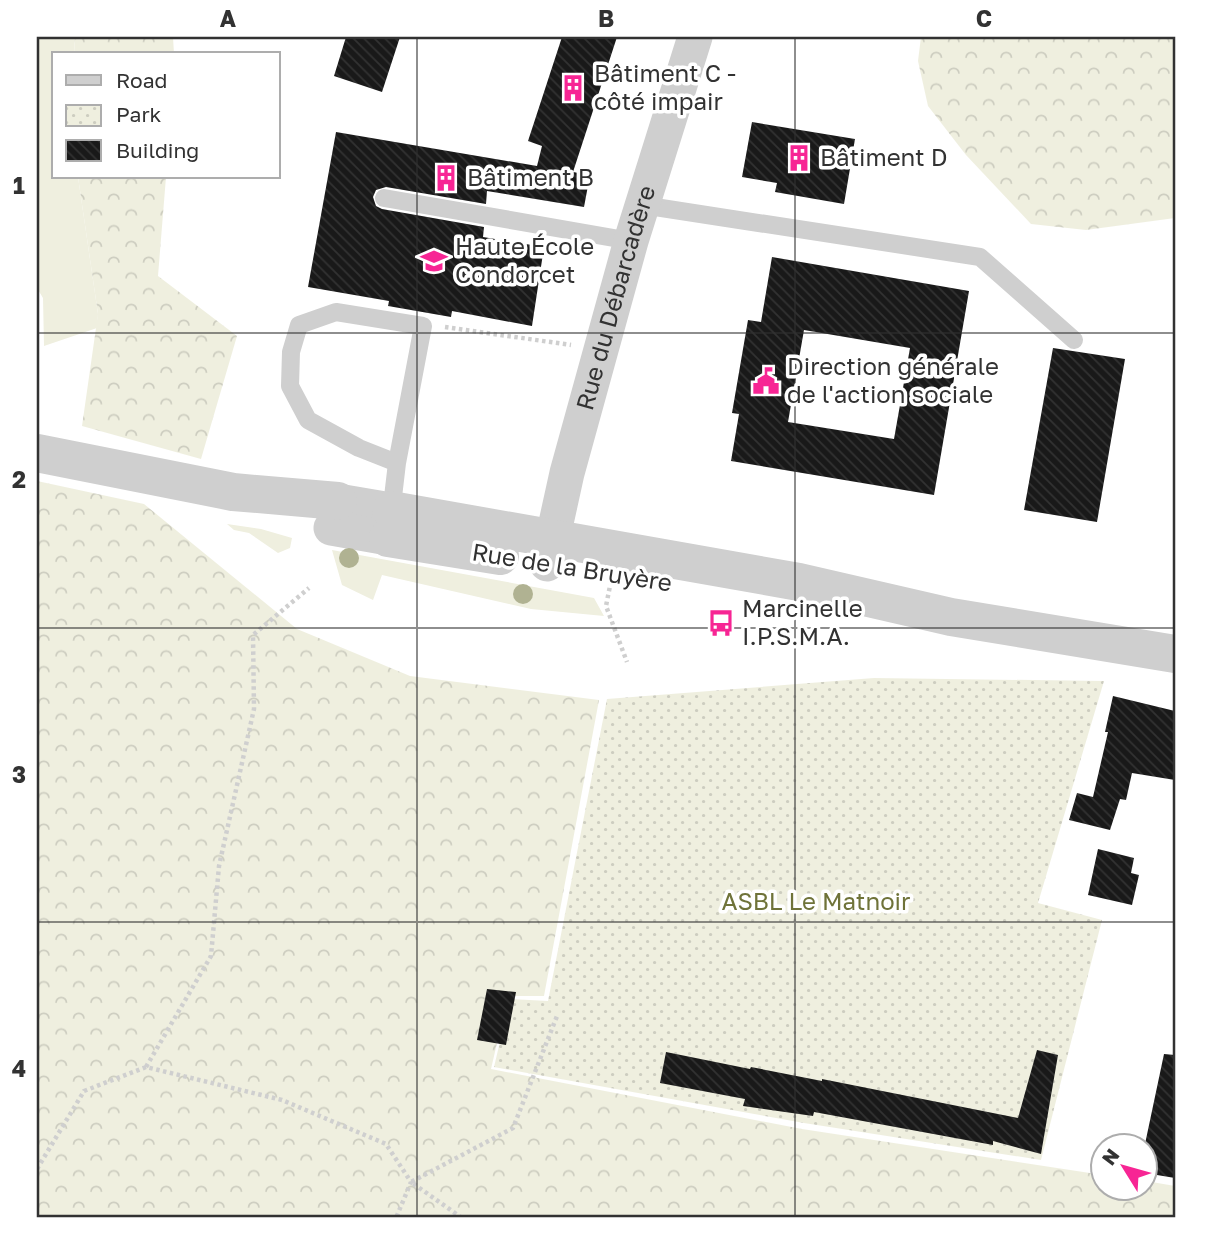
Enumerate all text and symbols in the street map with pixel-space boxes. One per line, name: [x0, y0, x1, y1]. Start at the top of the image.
text: A: [220, 4, 237, 32]
text: B: [598, 4, 614, 32]
text: C: [976, 4, 992, 32]
legend: [52, 52, 280, 178]
place label: Bâtiment C - côté impair: [594, 58, 736, 115]
text: Road: [116, 67, 167, 93]
building icon: Bâtiment C - côté impair: [558, 73, 588, 103]
text: Park: [116, 101, 162, 127]
text: Building: [116, 137, 199, 163]
place label: Bâtiment D: [820, 142, 948, 171]
building icon: Bâtiment D: [784, 143, 814, 173]
place label: Bâtiment B: [467, 162, 594, 191]
building icon: Bâtiment B: [431, 163, 461, 193]
text: 1: [13, 171, 25, 199]
street label: Rue du Débarcadère: [569, 182, 661, 413]
place label: Haute École Condorcet: [455, 231, 594, 288]
school or university icon: Haute École Condorcet: [419, 246, 449, 276]
place label: Direction générale de l'action sociale: [787, 351, 999, 408]
public building icon: Direction générale de l'action sociale: [751, 366, 781, 396]
text: 2: [12, 465, 26, 493]
street label: Rue de la Bruyère: [470, 536, 674, 597]
place label: Marcinelle I.P.S.M.A.: [742, 593, 863, 650]
bus stop icon: Marcinelle I.P.S.M.A.: [706, 608, 736, 638]
text: 3: [12, 760, 26, 788]
park label: ASBL Le Matnoir: [722, 886, 910, 915]
text: 4: [12, 1054, 26, 1082]
north arrow: [1090, 1132, 1160, 1202]
text: N: [1096, 1144, 1124, 1169]

